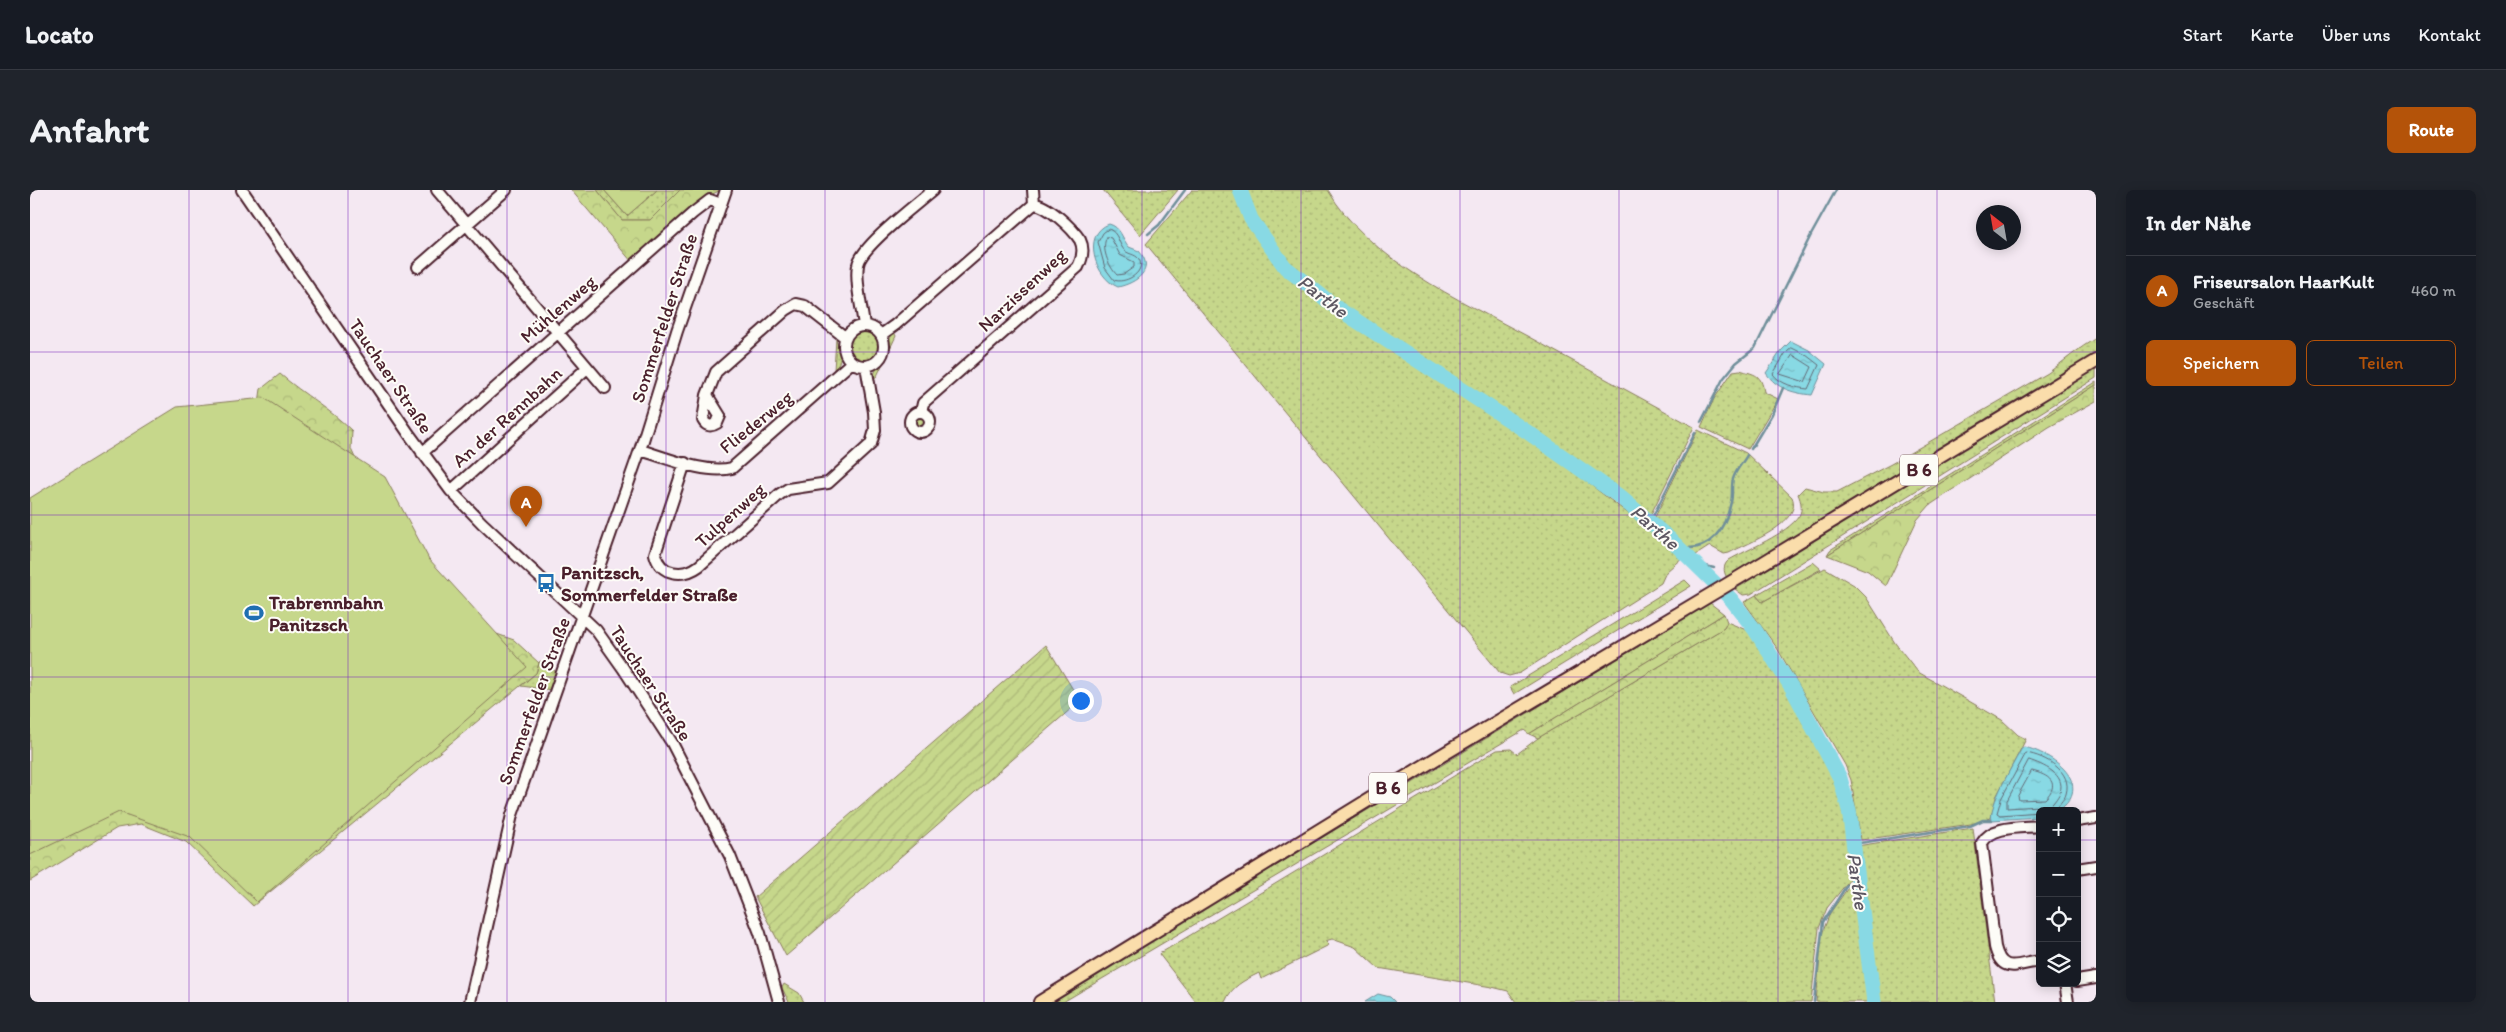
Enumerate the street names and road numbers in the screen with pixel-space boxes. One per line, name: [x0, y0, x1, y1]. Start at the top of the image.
street label: Sommerfelder Straße: [626, 230, 702, 406]
street label: Narzissenweg: [973, 243, 1071, 337]
street label: Mühlenweg: [516, 270, 601, 348]
street label: Tauchaer Straße: [344, 314, 438, 438]
street label: An der Rennbahn: [447, 362, 567, 472]
street label: Fliederweg: [715, 385, 798, 458]
road number: B 6: [1900, 454, 1938, 486]
street label: Tulpenweg: [690, 477, 770, 552]
street label: Sommerfelder Straße: [493, 614, 575, 788]
street label: Tauchaer Straße: [605, 621, 697, 745]
road number: B 6: [1369, 772, 1407, 804]

